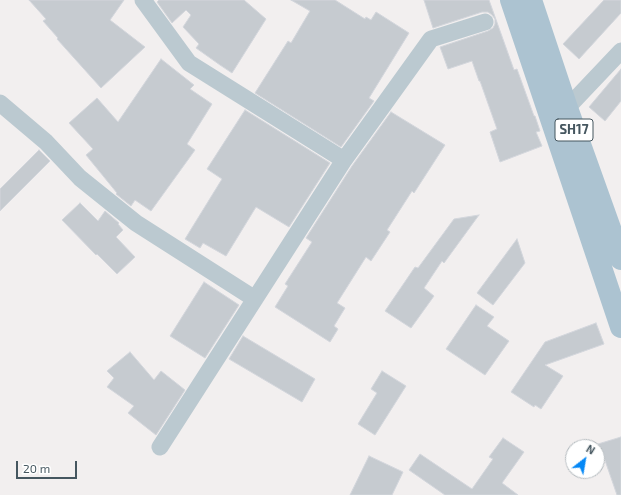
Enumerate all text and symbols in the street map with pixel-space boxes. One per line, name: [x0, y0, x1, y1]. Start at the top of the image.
road number: SH17: [555, 119, 593, 141]
north arrow: [565, 439, 605, 479]
text: N: [584, 442, 598, 457]
scale bar: [18, 453, 79, 479]
text: 20 m: [23, 461, 50, 475]

